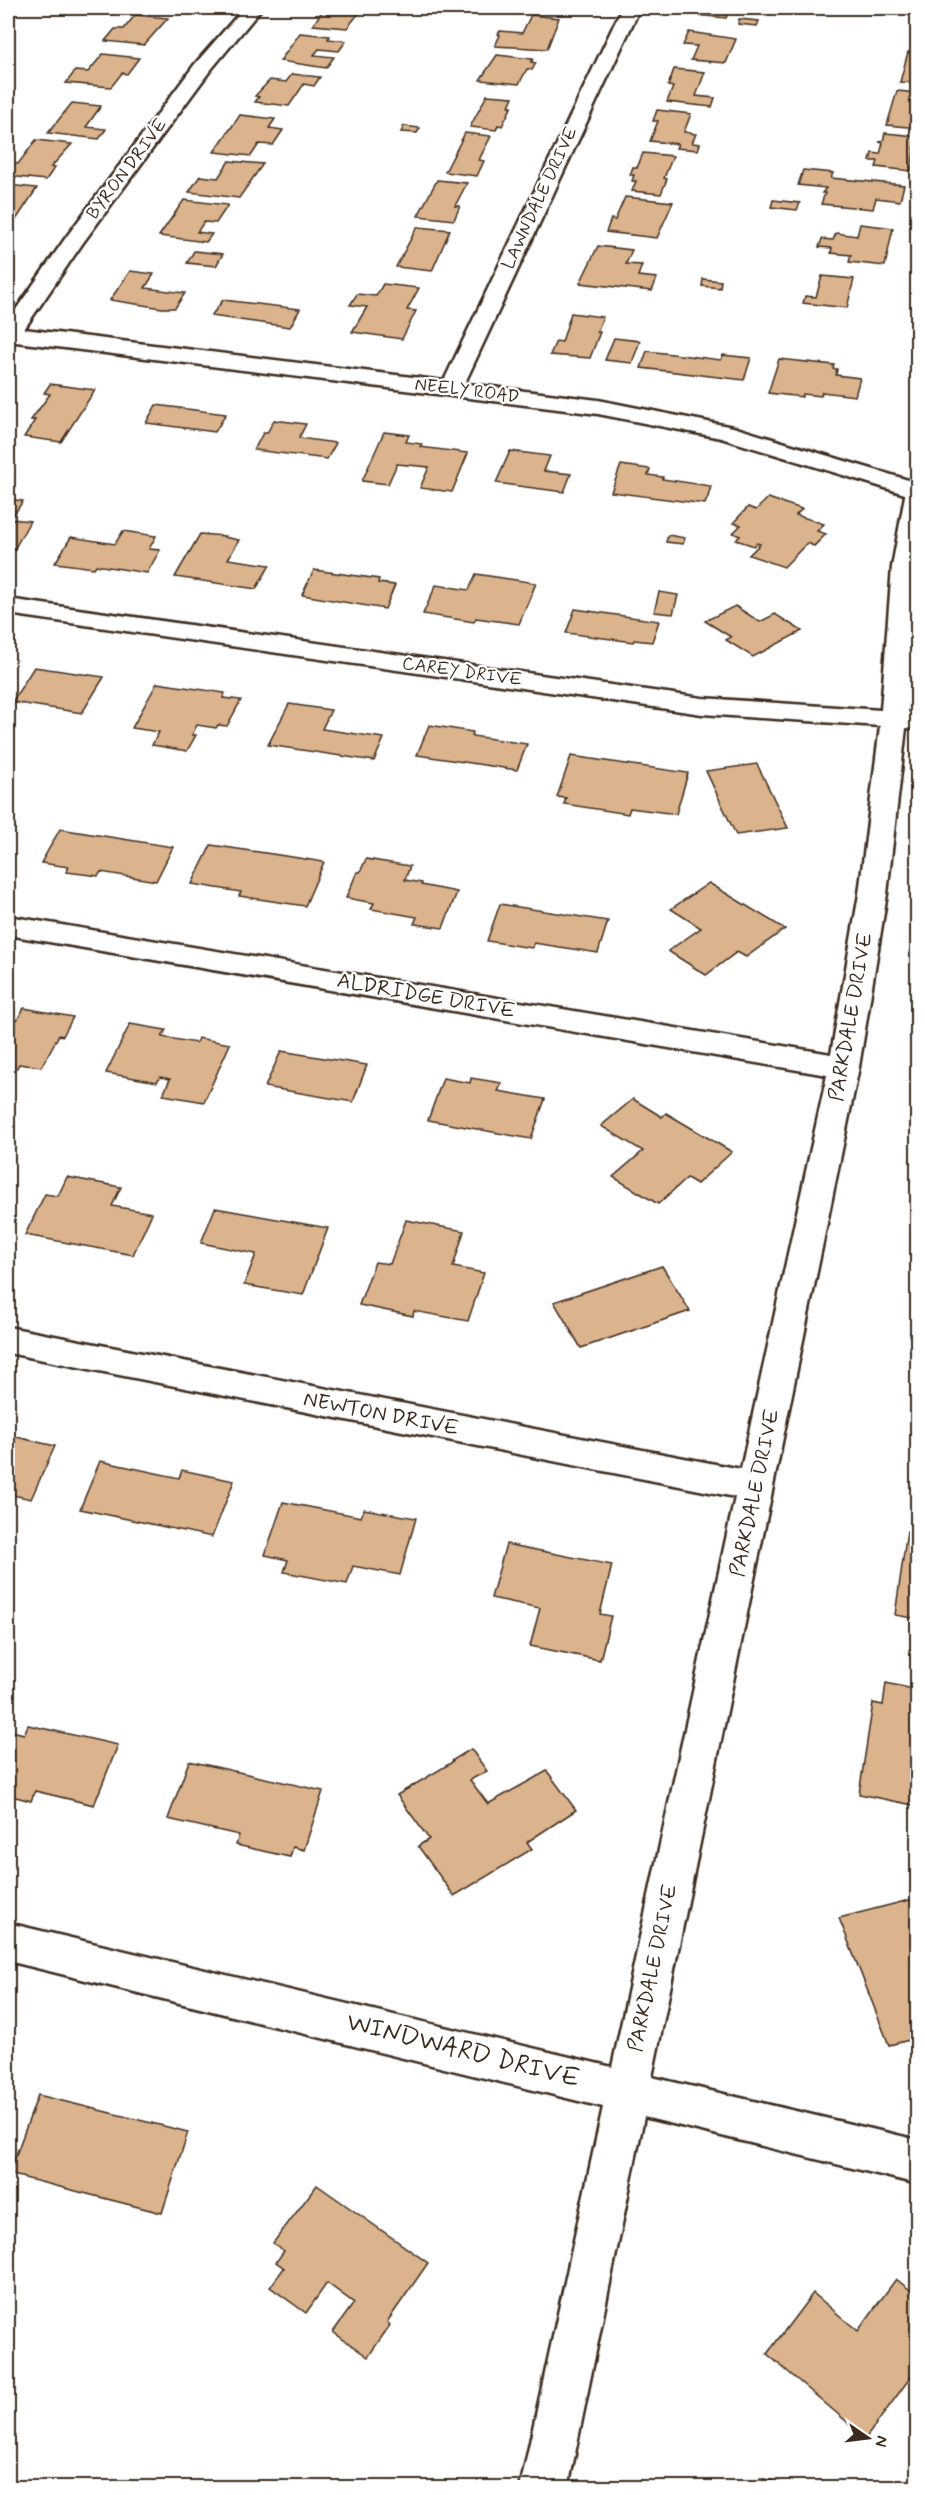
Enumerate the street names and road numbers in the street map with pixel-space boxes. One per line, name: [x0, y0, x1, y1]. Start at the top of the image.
street label: BYRON DRIVE: [81, 113, 173, 224]
street label: LAWNDALE DRIVE: [496, 123, 584, 273]
street label: NEELY ROAD: [413, 373, 521, 409]
street label: CAREY DRIVE: [401, 652, 524, 692]
street label: PARKDALE DRIVE: [822, 930, 880, 1104]
street label: ALDRIDGE DRIVE: [335, 967, 517, 1025]
street label: NEWTON DRIVE: [301, 1385, 461, 1443]
street label: PARKDALE DRIVE: [724, 1406, 786, 1579]
street label: PARKDALE DRIVE: [622, 1881, 684, 2054]
street label: WINDWARD DRIVE: [343, 2006, 583, 2096]

